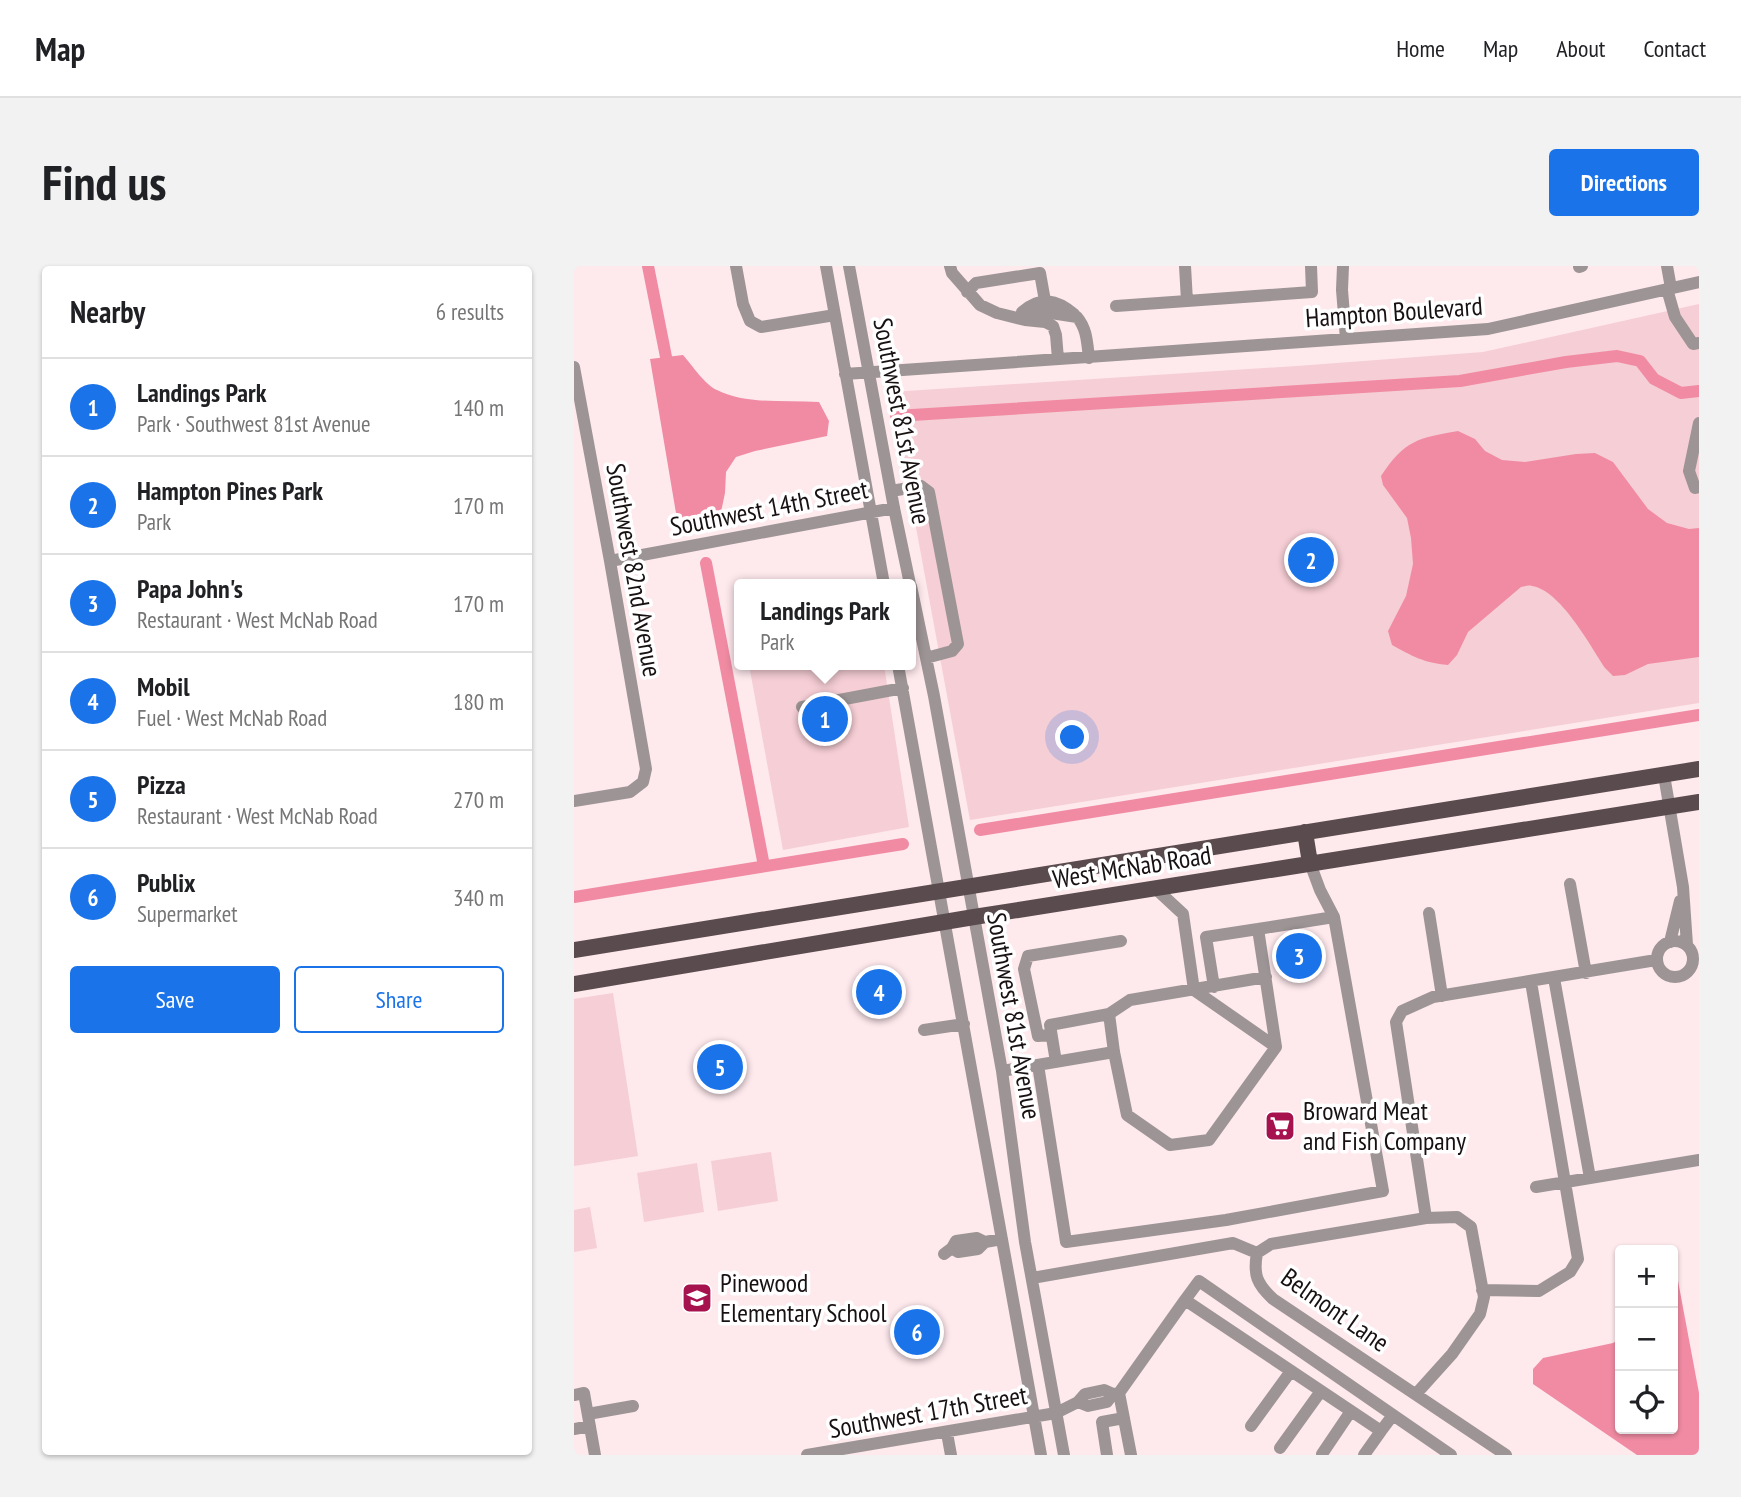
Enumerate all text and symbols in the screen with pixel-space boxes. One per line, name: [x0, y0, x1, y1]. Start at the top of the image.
text: Map: [35, 27, 85, 70]
text: Home: [1396, 33, 1445, 64]
text: Map: [1483, 33, 1518, 64]
text: About: [1556, 33, 1605, 64]
text: Contact: [1643, 33, 1706, 64]
button: Directions: [1549, 149, 1699, 216]
text: Find us: [42, 150, 166, 214]
street label: Hampton Boulevard: [1304, 289, 1484, 334]
text: Nearby: [70, 292, 145, 331]
text: 6 results: [436, 297, 504, 326]
street label: Southwest 81st Avenue: [866, 315, 939, 527]
text: Landings Park: [137, 376, 266, 409]
text: 1: [88, 393, 99, 422]
text: 140 m: [453, 393, 504, 422]
text: Park · Southwest 81st Avenue: [137, 409, 371, 438]
street label: Southwest 82nd Avenue: [599, 461, 670, 679]
street label: Southwest 14th Street: [667, 472, 871, 543]
text: Hampton Pines Park: [137, 474, 323, 507]
text: 2: [88, 491, 99, 520]
text: 170 m: [453, 491, 504, 520]
text: Park: [137, 507, 171, 536]
pin: 2: [1288, 534, 1334, 586]
text: Papa John's: [137, 572, 243, 605]
popup: [734, 579, 916, 670]
text: 3: [88, 589, 99, 618]
text: 170 m: [453, 589, 504, 618]
text: Landings Park: [760, 594, 890, 627]
text: Restaurant · West McNab Road: [137, 605, 378, 634]
text: Park: [760, 627, 795, 656]
text: Mobil: [137, 670, 190, 703]
text: 4: [88, 687, 99, 716]
text: 180 m: [453, 687, 504, 716]
pin: 1: [802, 693, 848, 745]
text: Fuel · West McNab Road: [137, 703, 327, 732]
your location: [1055, 720, 1089, 754]
text: Pizza: [137, 768, 186, 801]
text: 5: [88, 785, 99, 814]
text: 270 m: [453, 785, 504, 814]
text: Restaurant · West McNab Road: [137, 801, 378, 830]
street label: West McNab Road: [1050, 838, 1214, 895]
text: Publix: [137, 866, 196, 899]
text: 6: [88, 883, 99, 912]
text: 340 m: [453, 883, 504, 912]
text: Supermarket: [137, 899, 238, 928]
street label: Southwest 81st Avenue: [980, 910, 1049, 1122]
pin: 3: [1276, 930, 1322, 982]
button: Save: [70, 966, 280, 1033]
button: Share: [294, 966, 504, 1033]
pin: 4: [856, 966, 902, 1018]
pin: 5: [697, 1041, 743, 1093]
place label: Broward Meat and Fish Company: [1303, 1094, 1466, 1157]
supermarket icon: Broward Meat and Fish Company: [1263, 1109, 1297, 1143]
map controls: [1615, 1245, 1678, 1434]
button: +: [1615, 1245, 1678, 1308]
street label: Belmont Lane: [1275, 1260, 1396, 1359]
place label: Pinewood Elementary School: [720, 1266, 887, 1329]
school or university icon: Pinewood Elementary School: [680, 1281, 714, 1315]
pin: 6: [894, 1306, 940, 1358]
button: −: [1615, 1308, 1678, 1371]
button: locate: [1615, 1371, 1678, 1434]
street label: Southwest 17th Street: [826, 1378, 1030, 1445]

